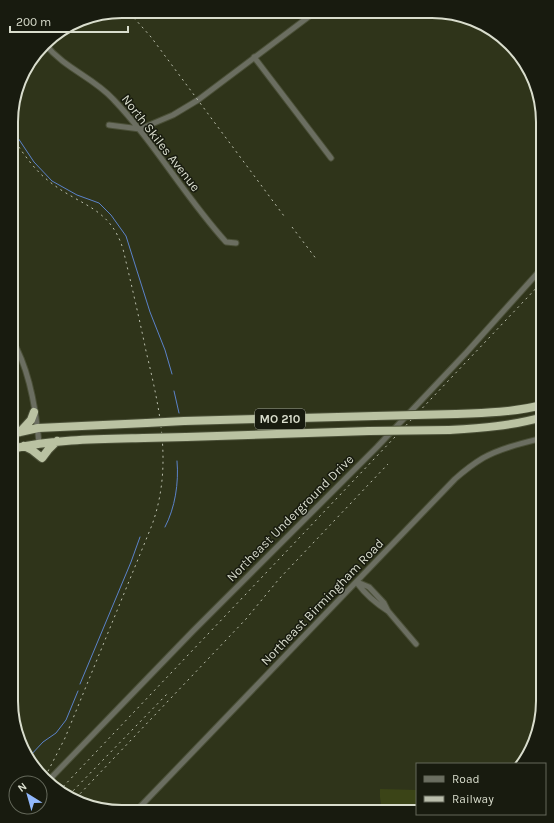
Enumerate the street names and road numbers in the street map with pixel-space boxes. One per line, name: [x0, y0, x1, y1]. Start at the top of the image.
street label: North Skiles Avenue: [119, 92, 204, 195]
road number: MO 210: [255, 409, 305, 429]
street label: Northeast Underground Drive: [223, 451, 357, 585]
street label: Northeast Birmingham Road: [258, 536, 386, 668]

